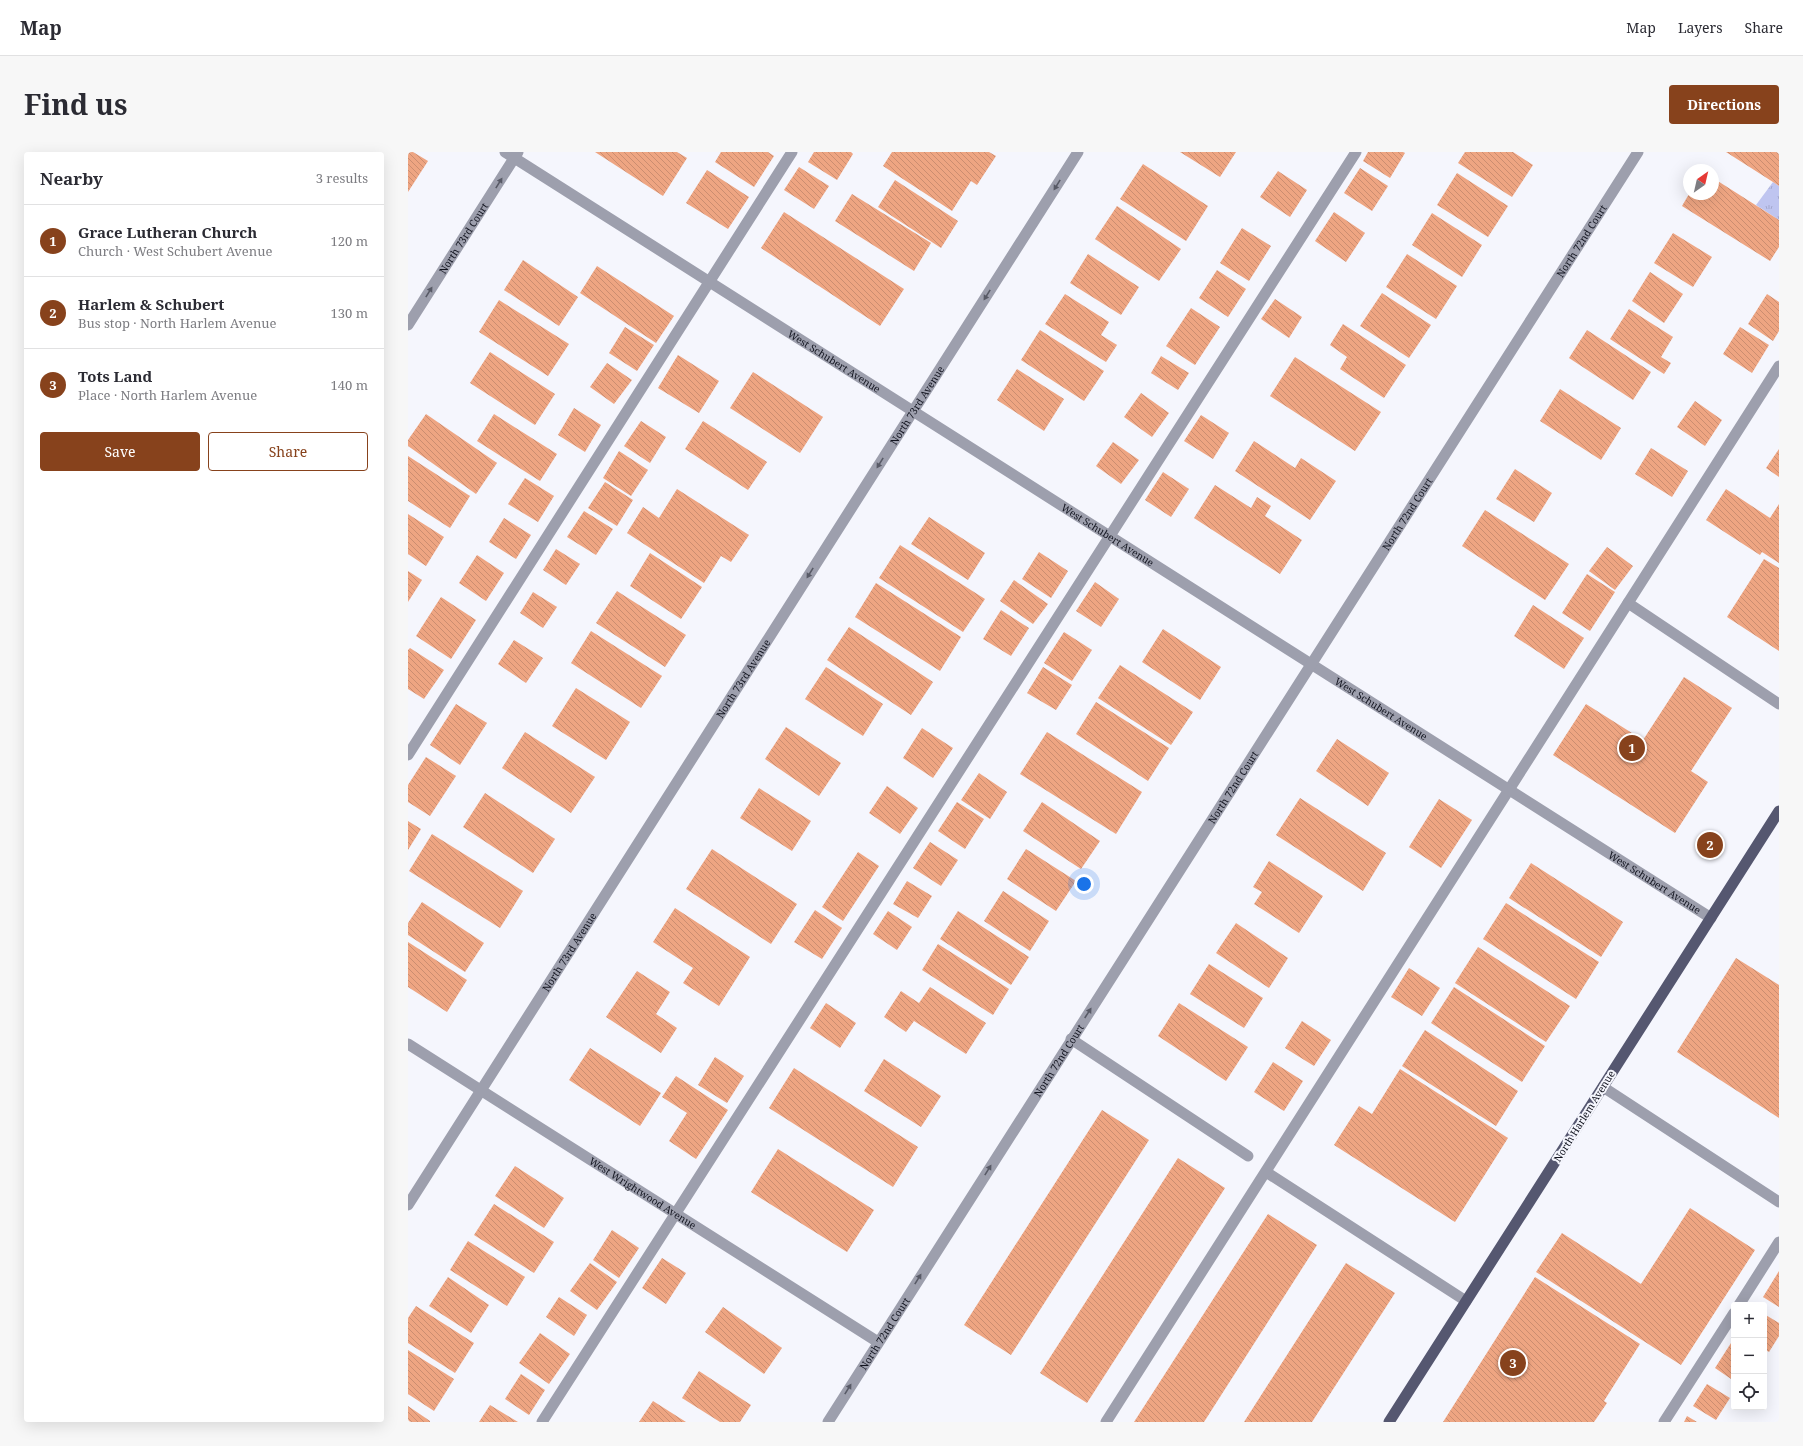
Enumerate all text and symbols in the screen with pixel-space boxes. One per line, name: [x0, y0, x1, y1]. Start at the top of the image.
text: Map: [20, 15, 62, 41]
text: Map: [1626, 18, 1656, 37]
text: Layers: [1678, 18, 1723, 37]
text: Share: [1745, 18, 1783, 37]
text: Find us: [24, 85, 128, 123]
button: Directions: [1669, 85, 1779, 124]
north arrow: [1683, 164, 1719, 200]
text: Nearby: [40, 167, 103, 190]
text: 3 results: [316, 169, 368, 187]
one-way arrow: [495, 177, 503, 188]
one-way arrow: [1053, 180, 1061, 190]
street label: North 73rd Court: [435, 199, 491, 276]
street label: North 72nd Court: [1553, 201, 1610, 280]
text: Grace Lutheran Church: [78, 222, 257, 242]
text: 1: [49, 232, 57, 250]
text: 120 m: [331, 232, 368, 250]
text: Church · West Schubert Avenue: [78, 242, 272, 260]
one-way arrow: [425, 287, 433, 297]
one-way arrow: [983, 290, 991, 300]
text: Harlem & Schubert: [78, 294, 224, 314]
text: 2: [49, 304, 57, 322]
text: 130 m: [331, 304, 368, 322]
text: Bus stop · North Harlem Avenue: [78, 314, 277, 332]
street label: West Schubert Avenue: [785, 326, 883, 396]
street label: North 73rd Avenue: [887, 363, 947, 447]
text: Tots Land: [78, 366, 152, 386]
text: 3: [49, 376, 57, 394]
text: 140 m: [331, 376, 368, 394]
text: Place · North Harlem Avenue: [78, 386, 257, 404]
button: Save: [40, 432, 200, 471]
button: Share: [208, 432, 368, 471]
one-way arrow: [876, 458, 884, 469]
street label: North 72nd Court: [1379, 475, 1436, 553]
street label: West Schubert Avenue: [1059, 500, 1157, 569]
one-way arrow: [806, 568, 814, 578]
street label: North 73rd Avenue: [713, 636, 773, 721]
street label: West Schubert Avenue: [1332, 674, 1430, 743]
pin: 1: [1619, 733, 1645, 763]
street label: North 72nd Court: [1205, 748, 1262, 826]
pin: 2: [1697, 830, 1723, 860]
street label: West Schubert Avenue: [1606, 848, 1704, 917]
your location: [1074, 874, 1094, 894]
street label: North 73rd Avenue: [539, 910, 599, 994]
one-way arrow: [1084, 1008, 1092, 1018]
street label: North 72nd Court: [1030, 1021, 1087, 1099]
street label: North Harlem Avenue: [1550, 1068, 1618, 1164]
street label: West Wrightwood Avenue: [587, 1154, 699, 1232]
one-way arrow: [984, 1165, 992, 1175]
one-way arrow: [914, 1274, 922, 1285]
street label: North 72nd Court: [856, 1294, 913, 1372]
map controls: [1731, 1302, 1767, 1410]
button: +: [1731, 1302, 1767, 1338]
button: −: [1731, 1338, 1767, 1374]
pin: 3: [1500, 1348, 1526, 1378]
button: locate: [1731, 1374, 1767, 1410]
one-way arrow: [845, 1383, 852, 1395]

